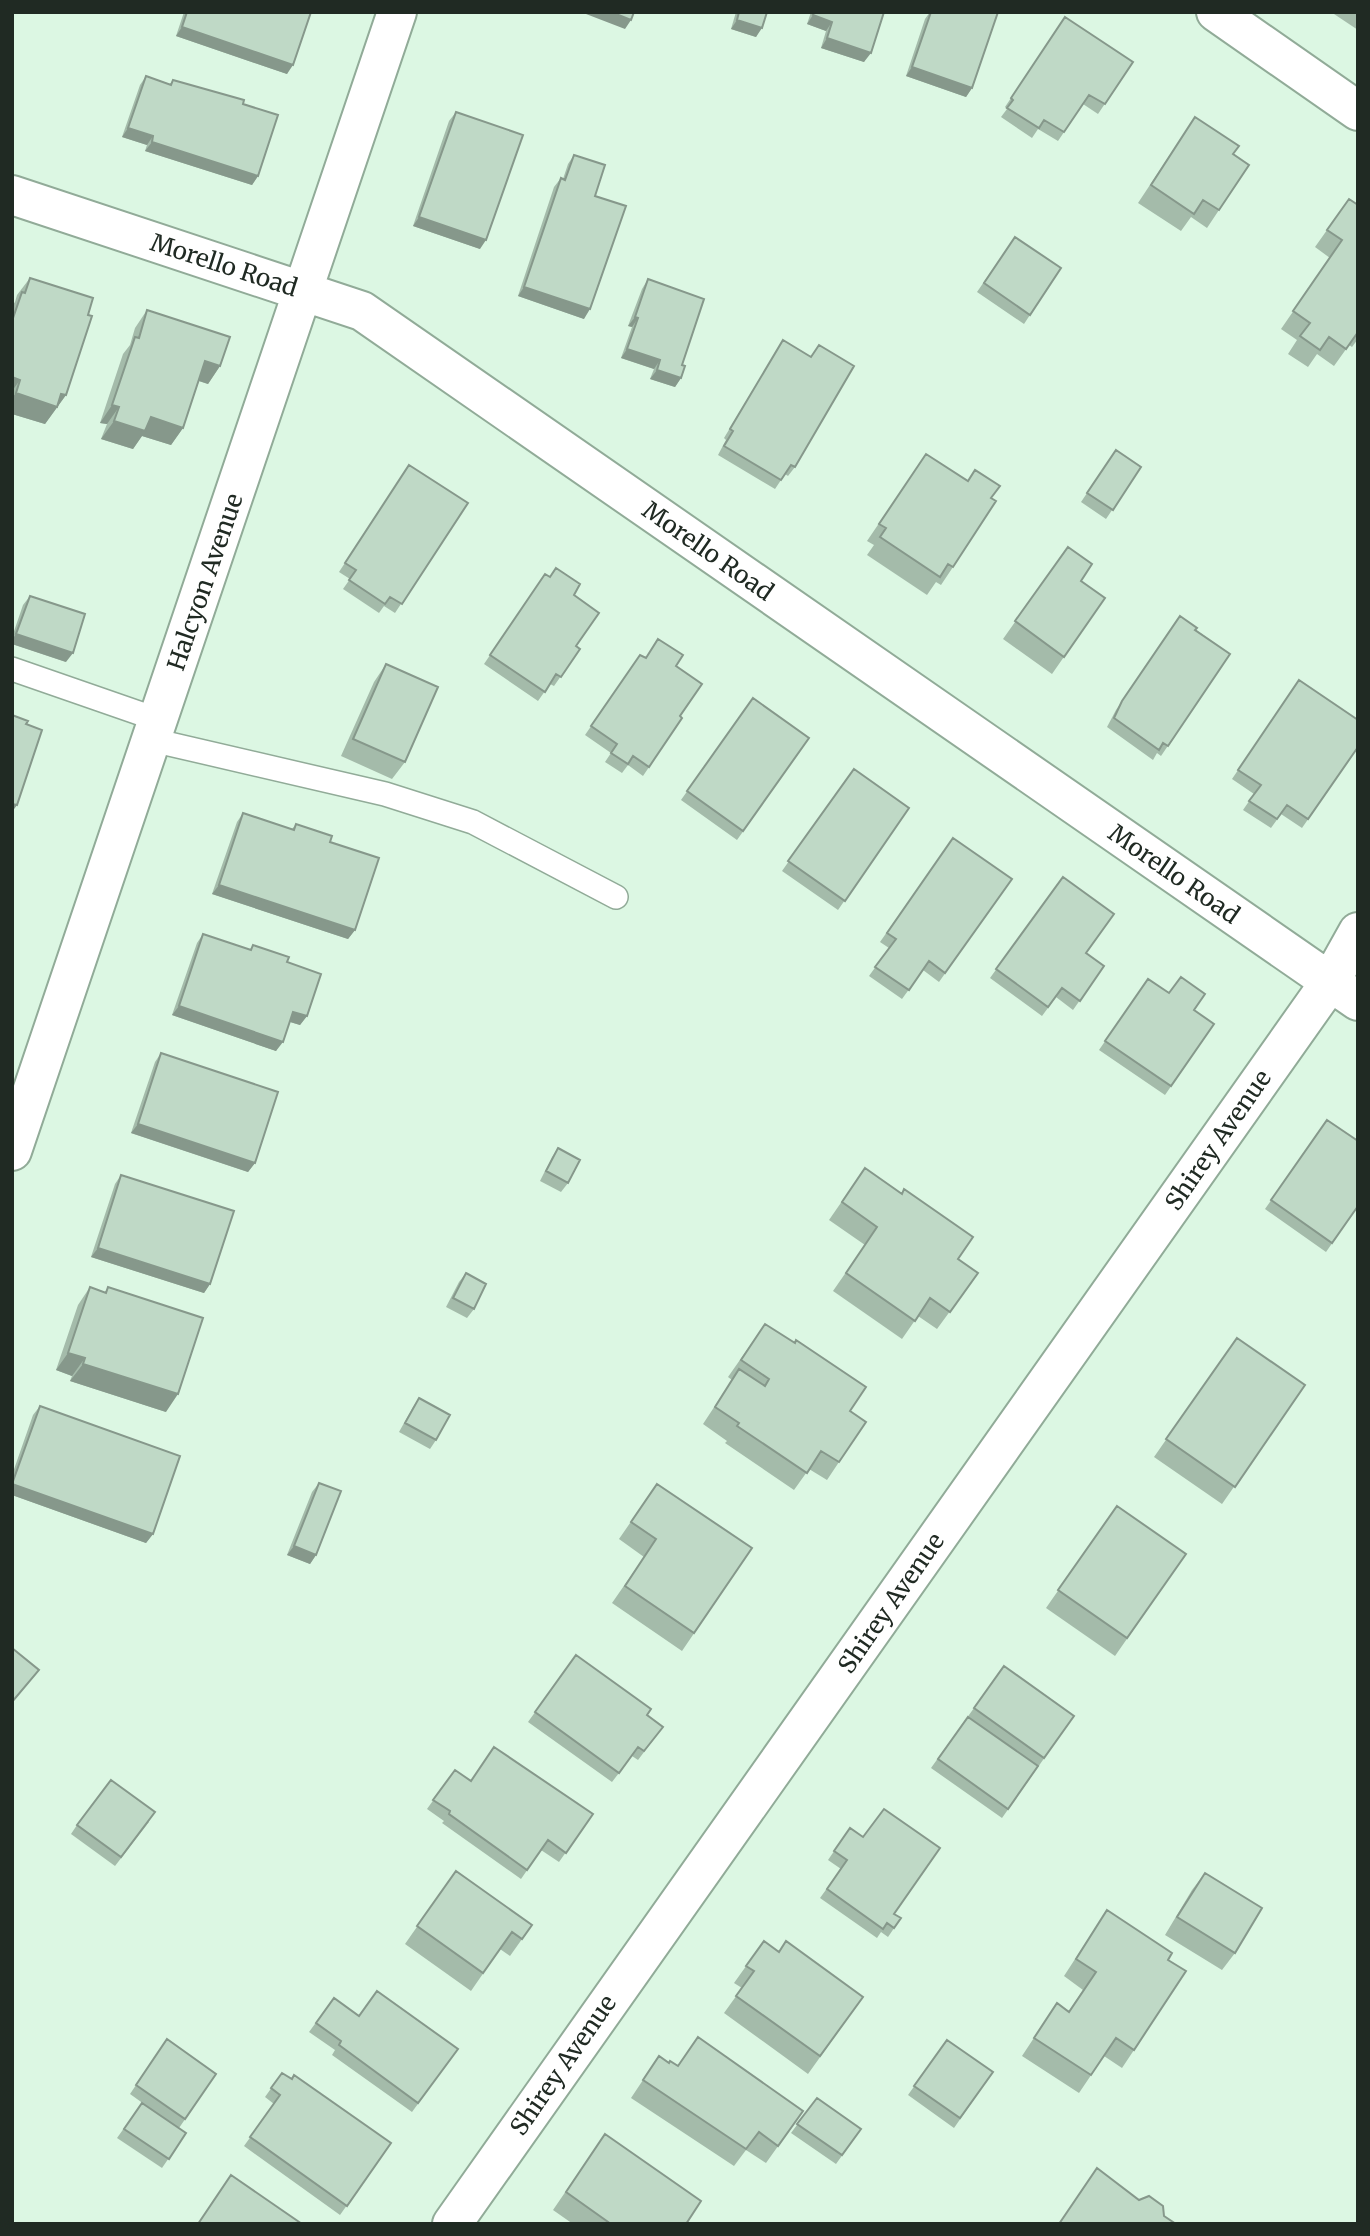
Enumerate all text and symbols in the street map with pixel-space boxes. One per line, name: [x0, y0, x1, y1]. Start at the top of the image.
street label: Morello Road: [147, 227, 301, 303]
street label: Halcyon Avenue: [160, 489, 250, 675]
street label: Morello Road: [636, 494, 780, 608]
street label: Morello Road: [1102, 817, 1246, 931]
street label: Shirey Avenue: [1158, 1064, 1278, 1216]
street label: Shirey Avenue: [831, 1527, 951, 1679]
street label: Shirey Avenue: [503, 1989, 623, 2141]

